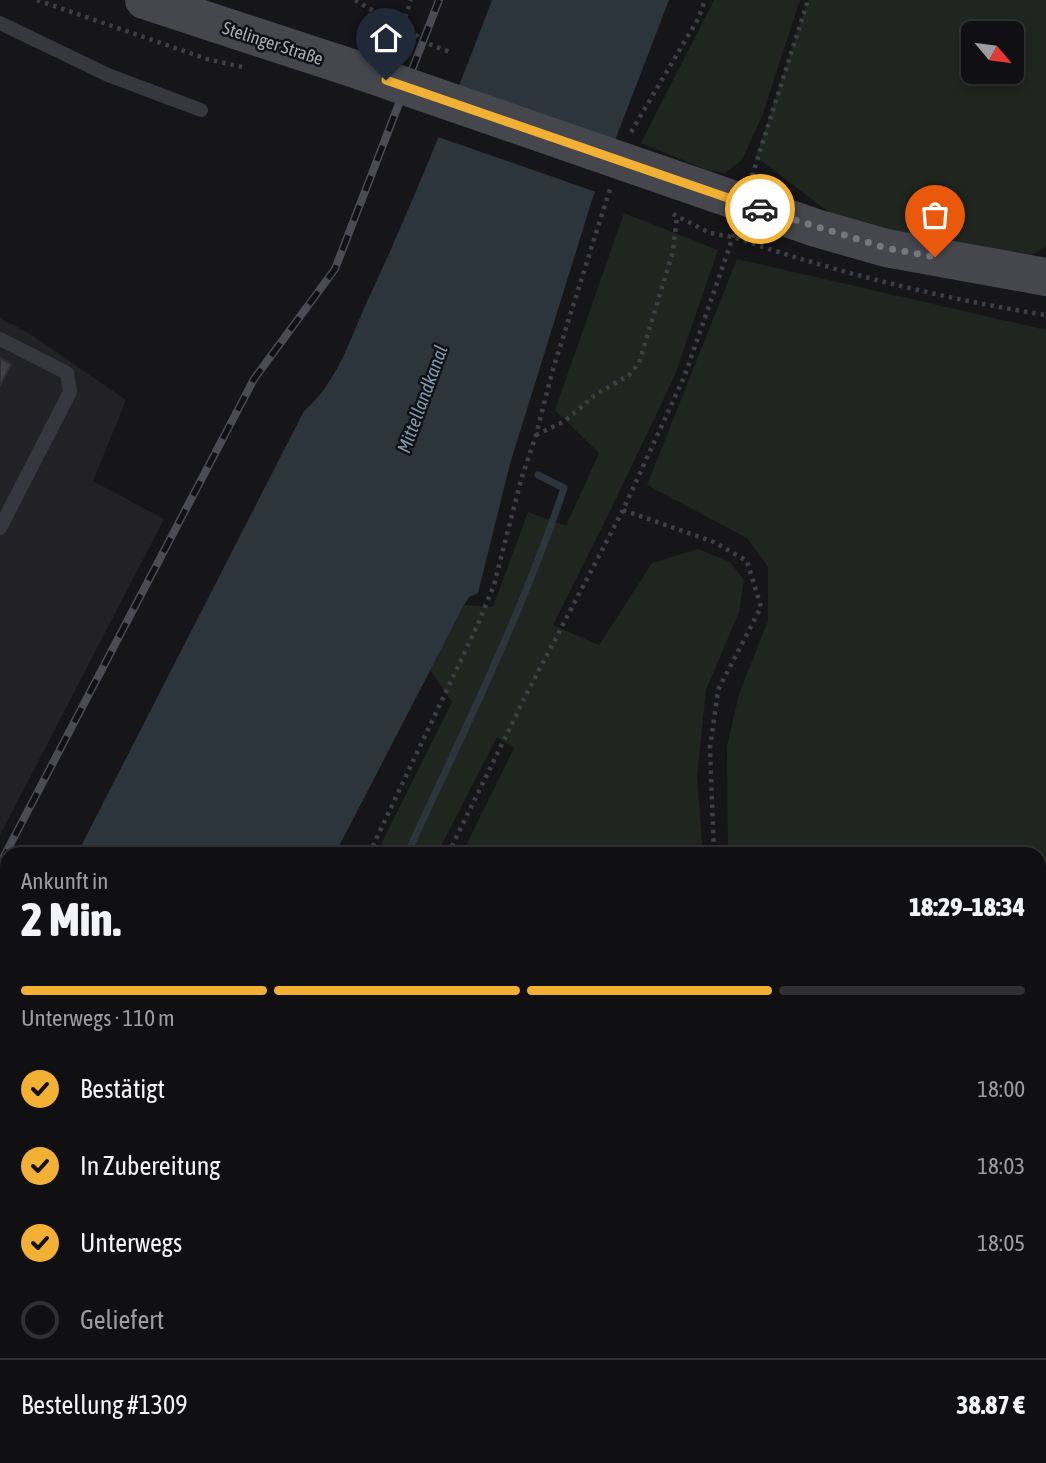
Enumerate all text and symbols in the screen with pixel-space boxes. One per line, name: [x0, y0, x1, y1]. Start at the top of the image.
pin: [356, 8, 416, 80]
street label: Stelinger Straße: [220, 17, 326, 69]
icon: home: [367, 19, 405, 57]
north arrow: [961, 21, 1024, 84]
map controls: [961, 21, 1024, 84]
courier: [725, 174, 795, 244]
pin: [905, 185, 965, 257]
icon: car: [741, 190, 779, 228]
icon: bag: [916, 196, 954, 234]
water label: Mittellandkanal: [392, 342, 452, 456]
text: Ankunft in: [21, 868, 108, 894]
text: 18:29–18:34: [909, 892, 1025, 922]
text: 2 Min.: [21, 893, 121, 946]
text: Unterwegs · 110 m: [21, 1005, 175, 1031]
icon: check: [21, 1070, 59, 1108]
text: Bestätigt: [80, 1074, 165, 1104]
text: 18:00: [977, 1076, 1025, 1102]
icon: check: [21, 1147, 59, 1185]
text: In Zubereitung: [80, 1151, 220, 1181]
text: 18:03: [977, 1153, 1025, 1179]
icon: check: [21, 1224, 59, 1262]
text: Unterwegs: [80, 1228, 182, 1258]
text: 18:05: [977, 1230, 1025, 1256]
text: Geliefert: [80, 1305, 164, 1335]
text: Bestellung #1309: [21, 1390, 187, 1420]
text: 38.87 €: [956, 1390, 1025, 1420]

